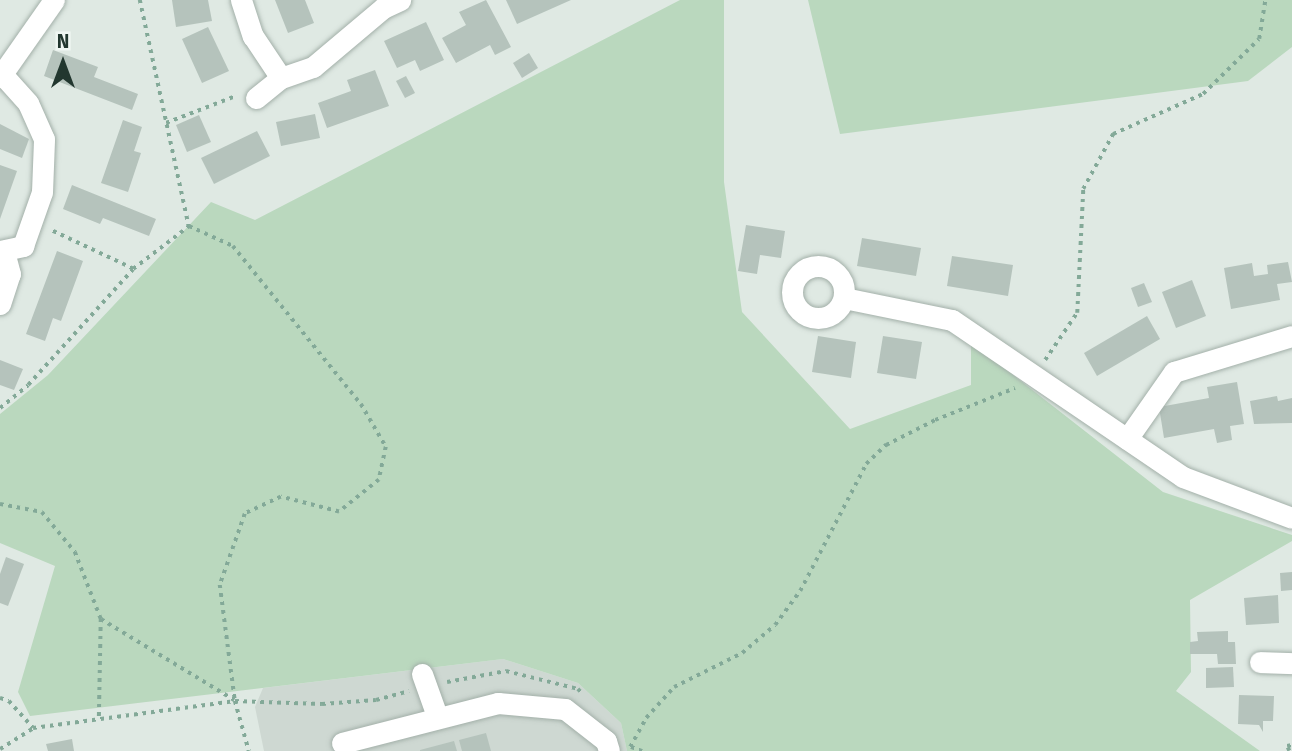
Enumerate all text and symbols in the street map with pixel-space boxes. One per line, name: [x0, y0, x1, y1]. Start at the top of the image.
north arrow: [28, 28, 98, 98]
text: N: [57, 30, 69, 53]

